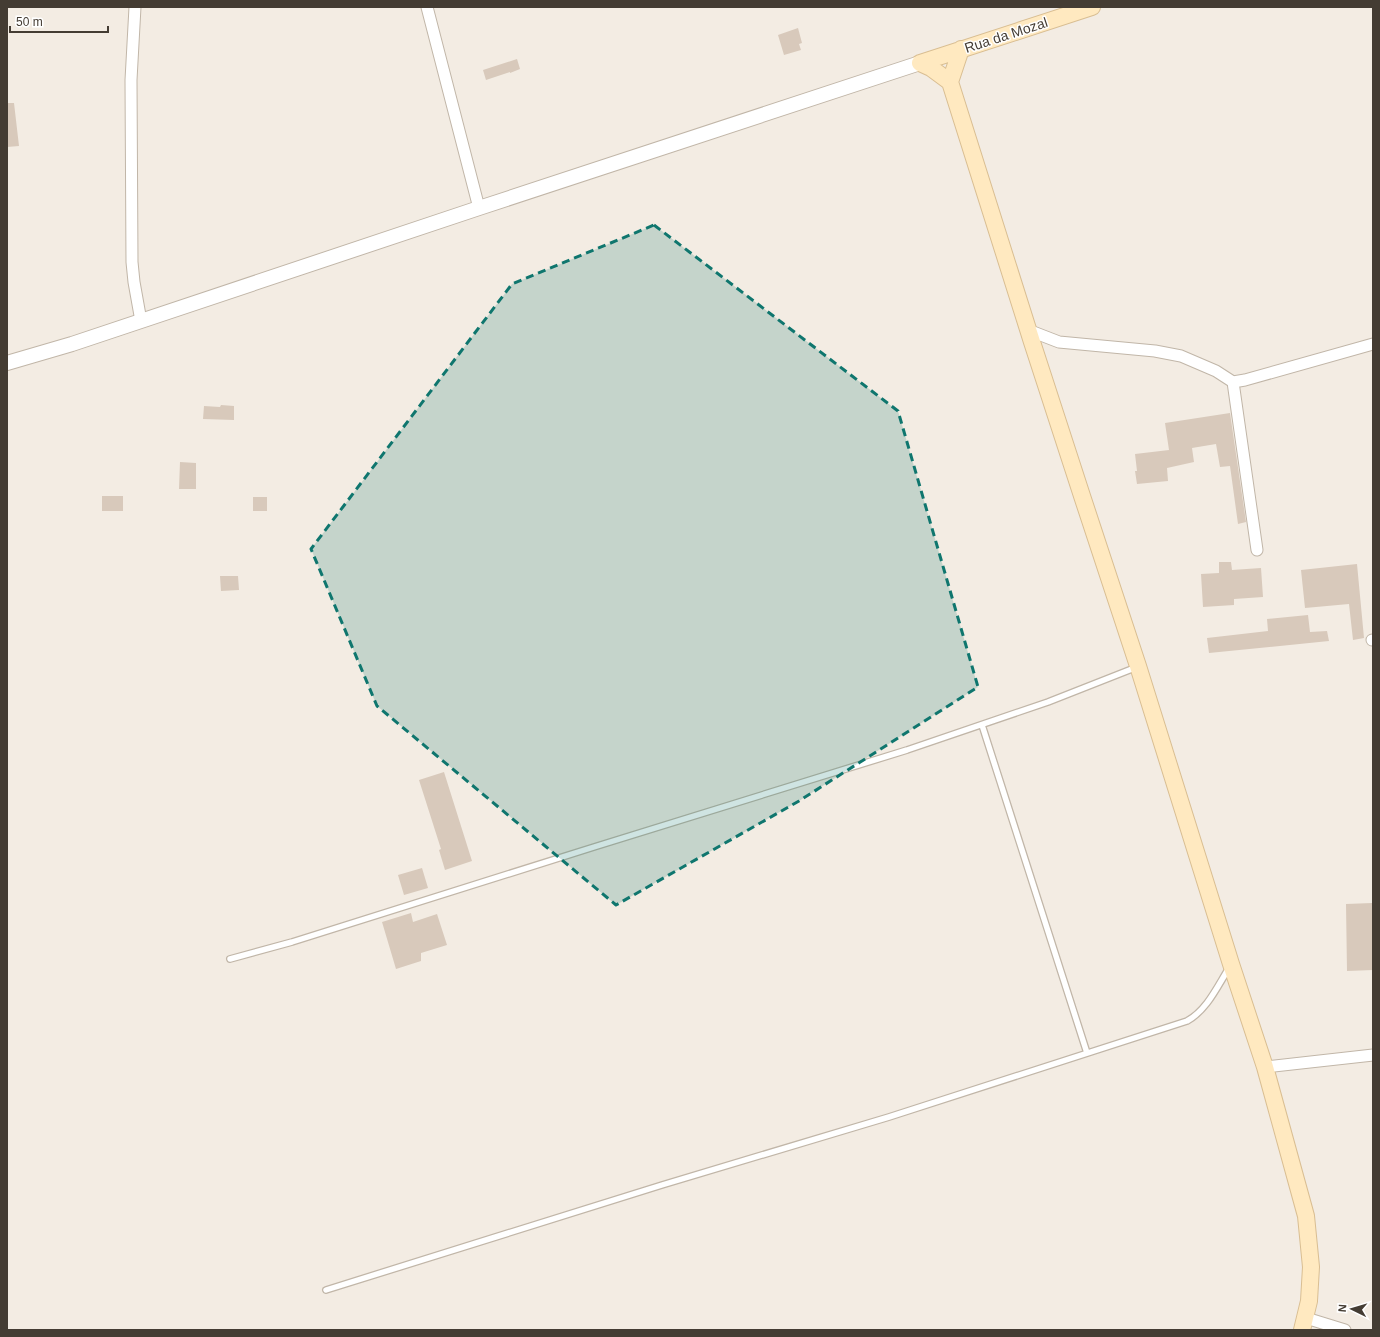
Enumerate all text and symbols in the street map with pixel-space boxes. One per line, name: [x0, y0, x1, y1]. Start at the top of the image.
scale bar: [10, 8, 108, 34]
street label: Rua da Mozal: [962, 14, 1050, 56]
text: 50 m: [16, 15, 43, 29]
north arrow: [1332, 1289, 1372, 1329]
text: N: [1336, 1304, 1348, 1313]

